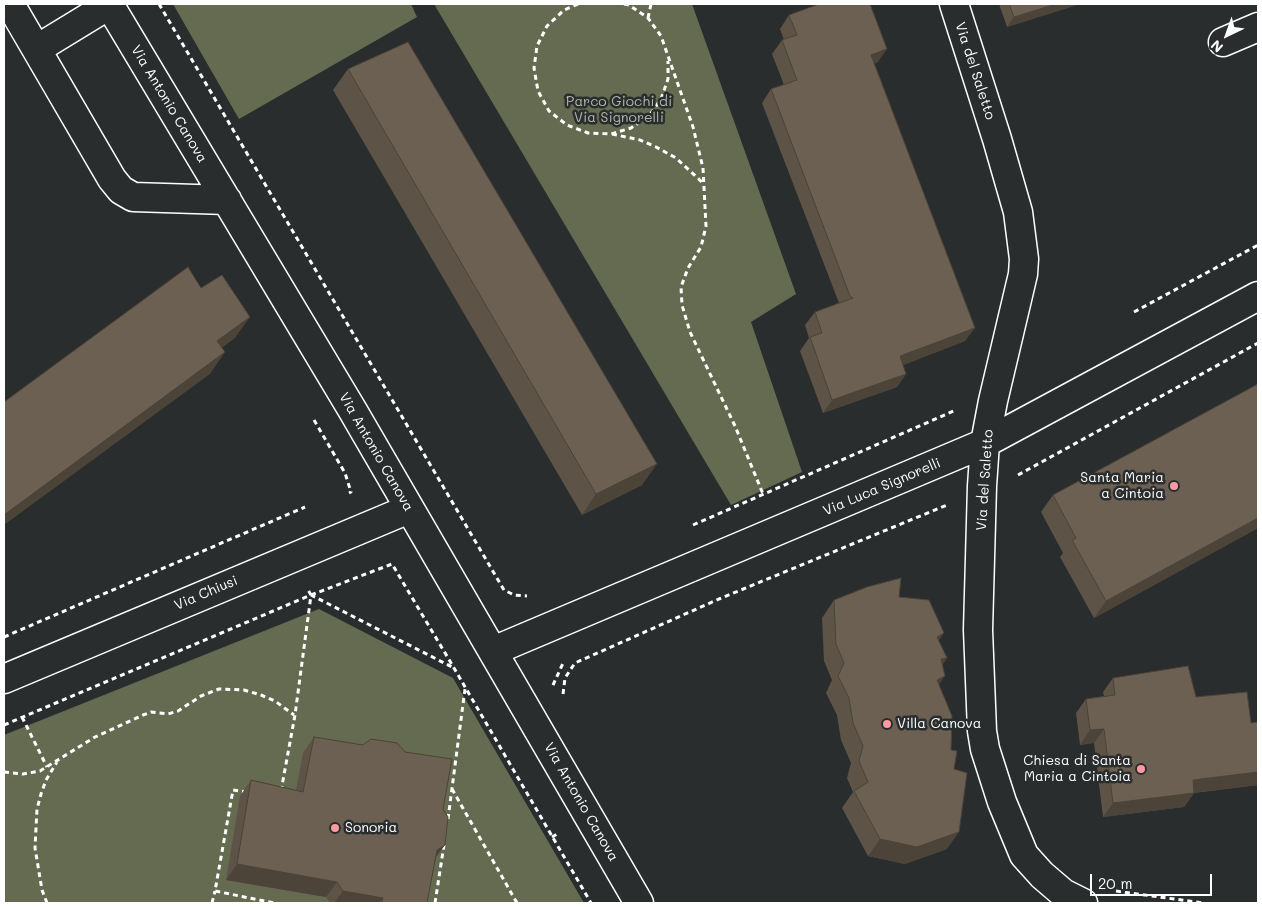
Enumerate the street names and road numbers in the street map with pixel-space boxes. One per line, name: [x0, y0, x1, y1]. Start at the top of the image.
street label: Via del Saletto: [951, 20, 999, 122]
street label: Via Antonio Canova: [127, 42, 211, 166]
street label: Via Antonio Canova: [335, 390, 417, 514]
street label: Via del Saletto: [973, 429, 997, 531]
street label: Via Luca Signorelli: [821, 455, 943, 519]
street label: Via Chiusi: [172, 572, 240, 614]
street label: Via Antonio Canova: [540, 740, 622, 864]

